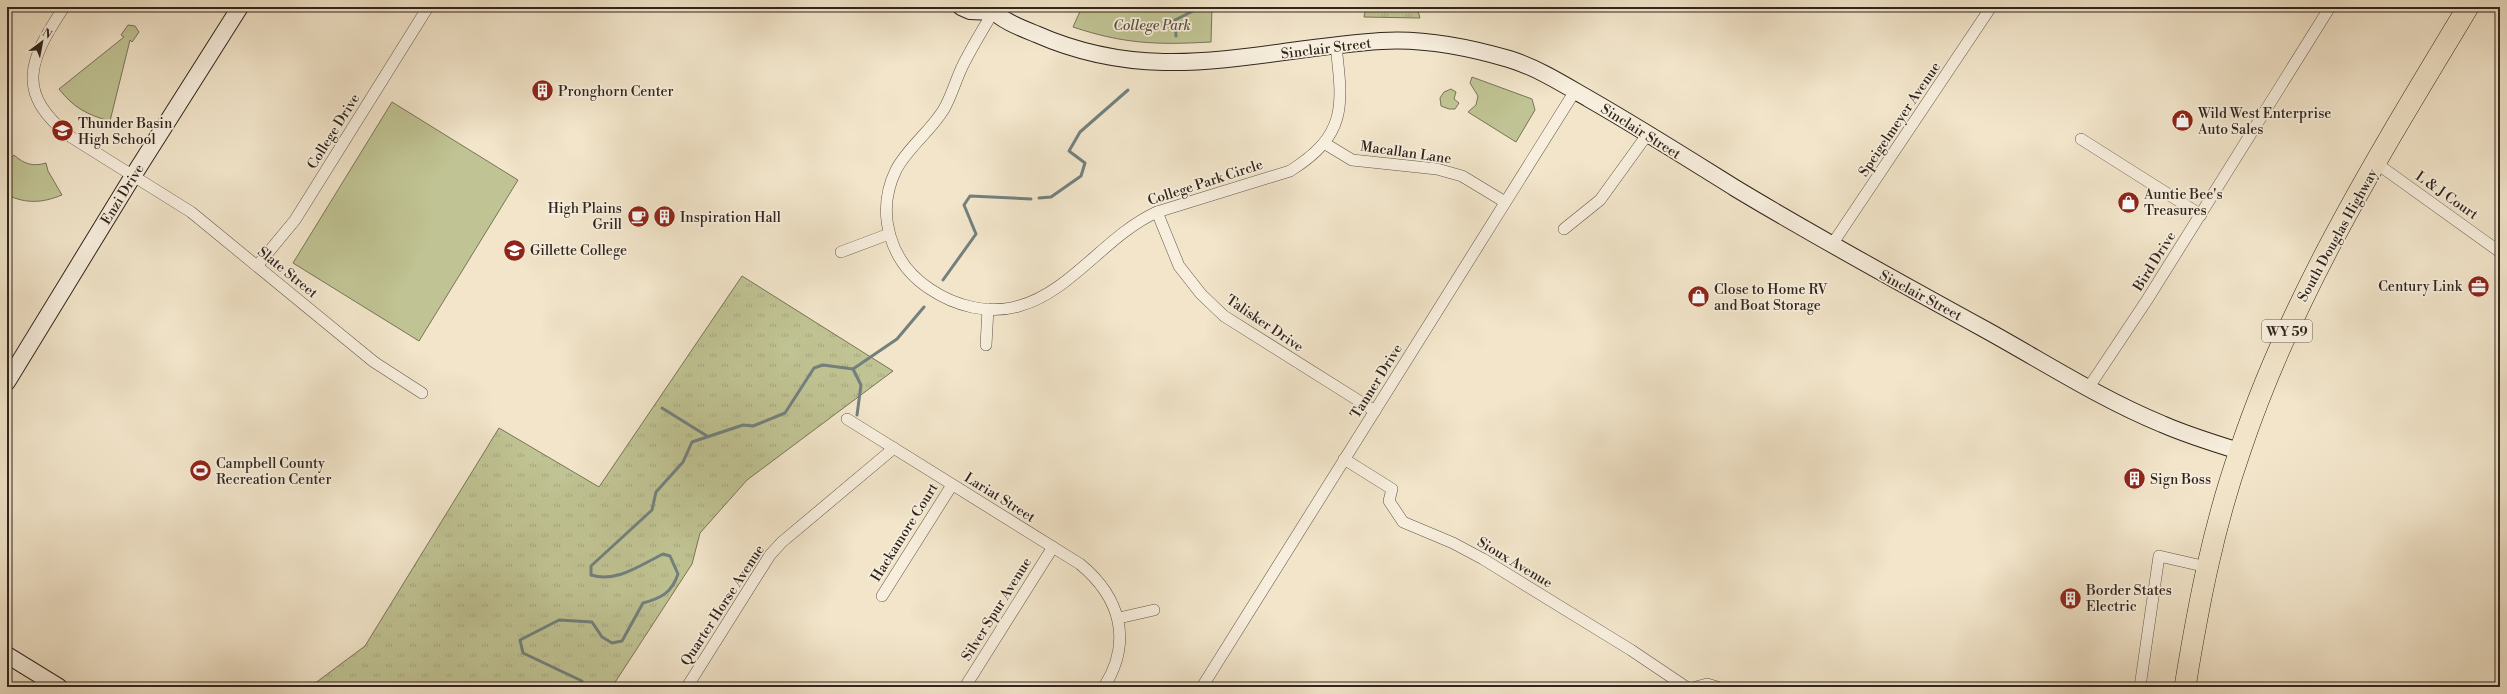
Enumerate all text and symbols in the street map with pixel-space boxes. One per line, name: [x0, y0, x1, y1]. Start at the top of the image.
park label: College Park: [1113, 17, 1191, 35]
north arrow: [22, 22, 62, 62]
text: N: [39, 26, 54, 43]
street label: Sinclair Street: [1280, 35, 1372, 63]
street label: Speigelmeyer Avenue: [1855, 59, 1945, 180]
building icon: Pronghorn Center: [530, 78, 556, 104]
place label: Pronghorn Center: [558, 83, 674, 101]
street label: College Drive: [304, 90, 364, 173]
street label: Sinclair Street: [1597, 100, 1684, 164]
place label: Wild West Enterprise Auto Sales: [2197, 105, 2331, 139]
shop icon: Wild West Enterprise Auto Sales: [2170, 108, 2196, 134]
place label: Thunder Basin High School: [78, 115, 173, 149]
school or university icon: Thunder Basin High School: [49, 118, 75, 144]
street label: Macallan Lane: [1359, 138, 1453, 168]
street label: College Park Circle: [1145, 156, 1265, 210]
street label: Enzi Drive: [97, 161, 148, 228]
street label: South Douglas Highway: [2294, 166, 2382, 305]
street label: L & J Court: [2412, 168, 2481, 224]
place label: Auntie Bee's Treasures: [2143, 186, 2223, 220]
shop icon: Auntie Bee's Treasures: [2116, 189, 2142, 215]
place label: High Plains Grill: [548, 200, 622, 234]
cafe icon: High Plains Grill: [625, 203, 651, 229]
building icon: Inspiration Hall: [652, 204, 678, 230]
place label: Inspiration Hall: [680, 209, 781, 227]
street label: Bird Drive: [2129, 228, 2180, 296]
school or university icon: Gillette College: [501, 237, 527, 263]
place label: Gillette College: [530, 242, 627, 260]
street label: Slate Street: [254, 243, 321, 302]
street label: Sinclair Street: [1876, 267, 1965, 325]
office icon: Century Link: [2465, 273, 2491, 299]
place label: Century Link: [2378, 278, 2463, 296]
place label: Close to Home RV and Boat Storage: [1714, 281, 1829, 315]
shop icon: Close to Home RV and Boat Storage: [1685, 284, 1711, 310]
street label: Talisker Drive: [1222, 291, 1307, 356]
road number: WY 59: [2262, 320, 2312, 342]
street label: Tanner Drive: [1347, 341, 1407, 422]
place label: Campbell County Recreation Center: [216, 455, 331, 489]
sports icon: Campbell County Recreation Center: [188, 458, 214, 484]
building icon: Sign Boss: [2121, 466, 2147, 492]
street label: Lariat Street: [961, 469, 1038, 527]
place label: Sign Boss: [2150, 471, 2211, 489]
street label: Hackamore Court: [867, 480, 942, 585]
street label: Sioux Avenue: [1474, 533, 1555, 592]
street label: Quarter Horse Avenue: [677, 542, 769, 669]
street label: Silver Spur Avenue: [958, 554, 1036, 665]
place label: Border States Electric: [2085, 582, 2172, 616]
building icon: Border States Electric: [2058, 585, 2084, 611]

